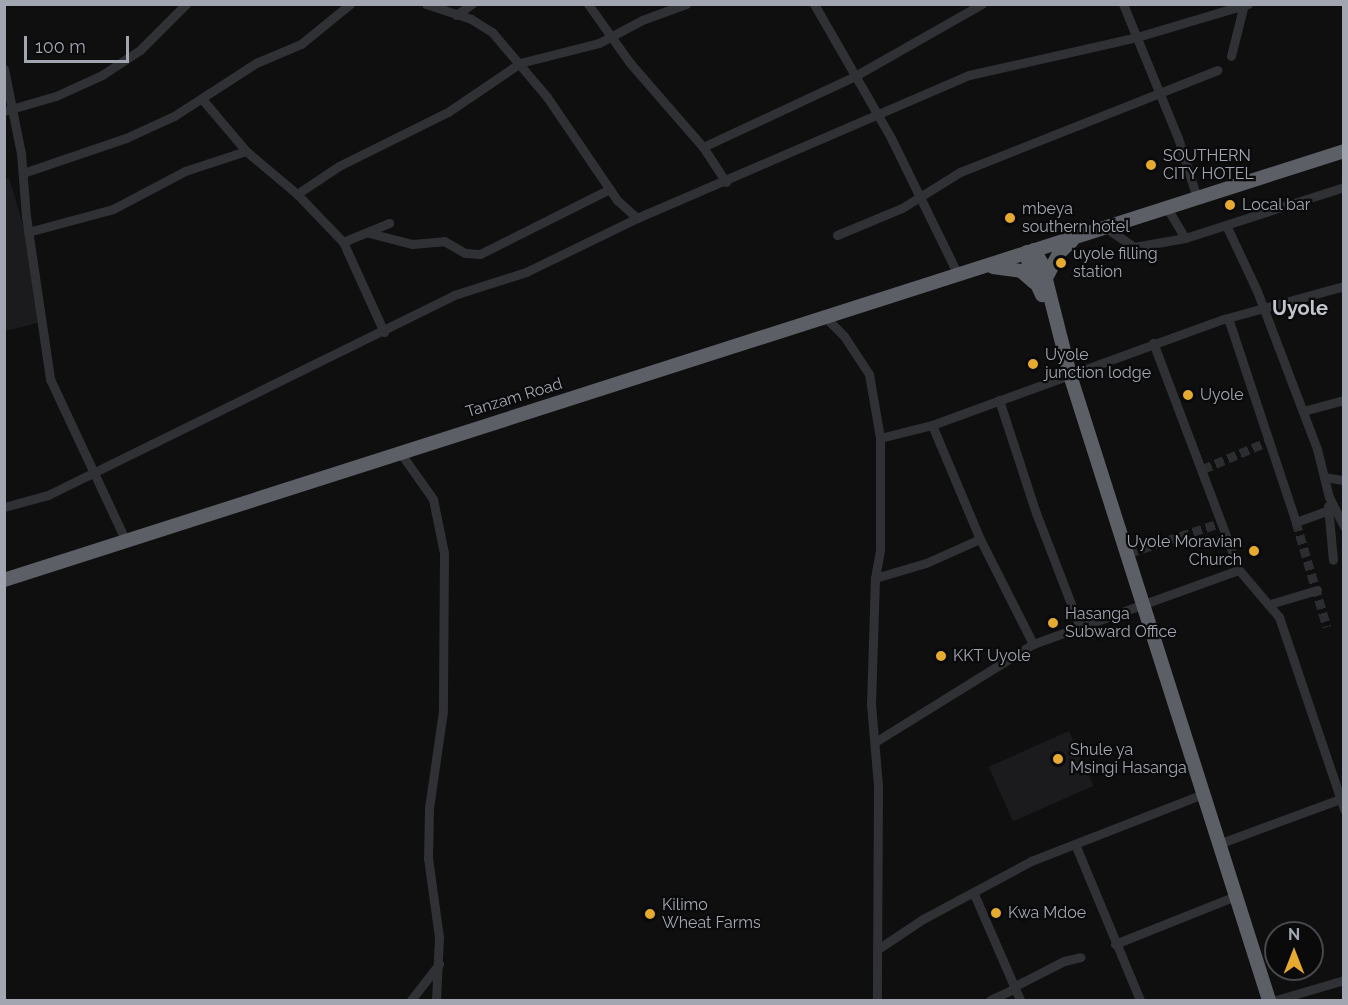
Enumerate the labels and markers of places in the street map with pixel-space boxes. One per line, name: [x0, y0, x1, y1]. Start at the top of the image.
place label: SOUTHERN CITY HOTEL: [1163, 146, 1254, 184]
marker: SOUTHERN CITY HOTEL: [1144, 158, 1158, 172]
place label: Local bar: [1242, 195, 1311, 215]
marker: Local bar: [1223, 198, 1237, 212]
place label: mbeya southern hotel: [1022, 199, 1130, 237]
marker: mbeya southern hotel: [1003, 211, 1017, 225]
place label: uyole filling station: [1073, 244, 1158, 282]
marker: uyole filling station: [1054, 256, 1068, 270]
place label: Uyole junction lodge: [1045, 345, 1151, 383]
marker: Uyole junction lodge: [1026, 357, 1040, 371]
place label: Uyole: [1200, 385, 1244, 405]
marker: Uyole: [1181, 388, 1195, 402]
place label: Uyole Moravian Church: [1127, 532, 1242, 570]
marker: Uyole Moravian Church: [1247, 544, 1261, 558]
place label: Hasanga Subward Office: [1065, 604, 1177, 642]
marker: Hasanga Subward Office: [1046, 616, 1060, 630]
place label: KKT Uyole: [953, 646, 1031, 666]
marker: KKT Uyole: [934, 649, 948, 663]
place label: Shule ya Msingi Hasanga: [1070, 740, 1187, 778]
marker: Shule ya Msingi Hasanga: [1051, 752, 1065, 766]
place label: Kilimo Wheat Farms: [662, 895, 761, 933]
place label: Kwa Mdoe: [1008, 903, 1086, 923]
marker: Kwa Mdoe: [989, 906, 1003, 920]
marker: Kilimo Wheat Farms: [643, 907, 657, 921]

